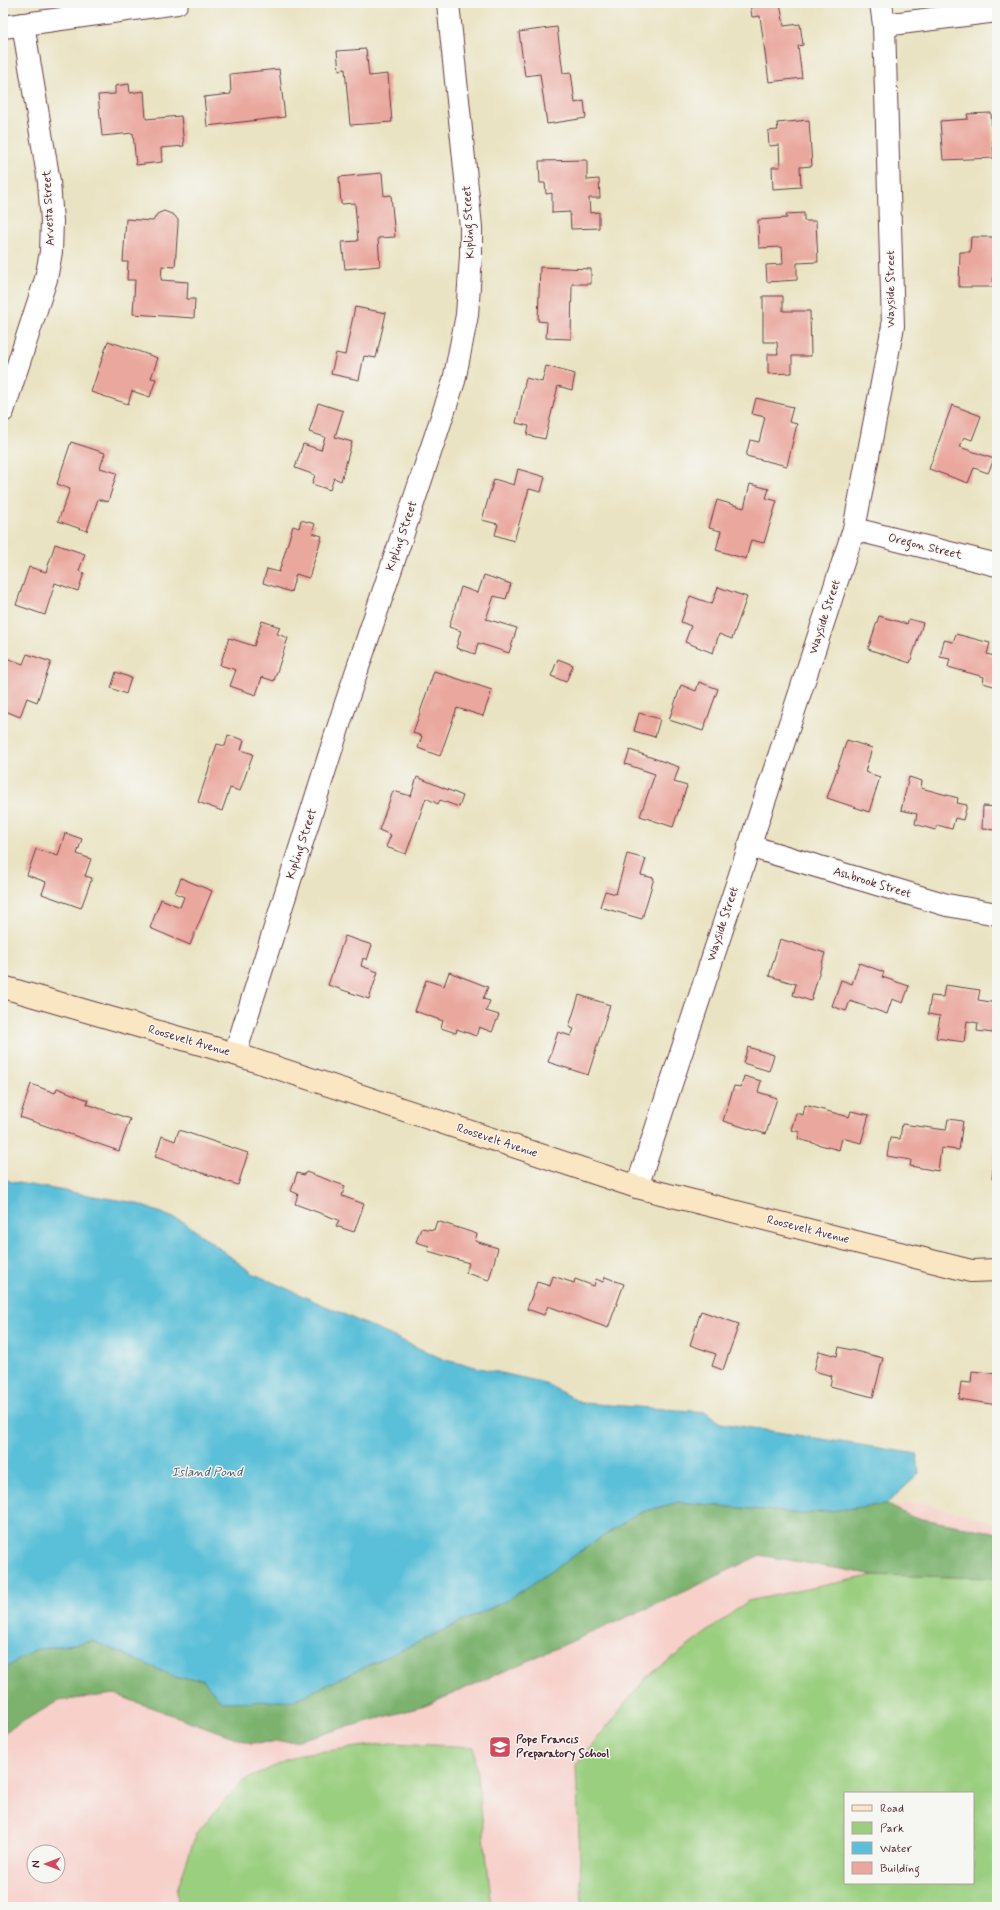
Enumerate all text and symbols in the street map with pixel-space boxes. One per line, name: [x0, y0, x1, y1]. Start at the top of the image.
street label: Arvesta Street: [39, 170, 59, 246]
street label: Kipling Street: [459, 185, 480, 259]
street label: Wayside Street: [883, 250, 899, 328]
street label: Kipling Street: [383, 498, 423, 574]
street label: Oregon Street: [886, 530, 964, 565]
street label: Wayside Street: [805, 577, 845, 656]
street label: Kipling Street: [283, 806, 322, 882]
street label: Ashbrook Street: [831, 864, 913, 903]
street label: Wayside Street: [703, 884, 743, 963]
street label: Roosevelt Avenue: [146, 1022, 232, 1060]
street label: Roosevelt Avenue: [454, 1120, 540, 1162]
street label: Roosevelt Avenue: [765, 1212, 851, 1248]
water label: Island Pond: [172, 1464, 244, 1481]
place label: Pope Francis Preparatory School: [516, 1732, 609, 1762]
school or university icon: Pope Francis Preparatory School: [487, 1734, 513, 1760]
legend: [844, 1792, 974, 1884]
text: Road: [880, 1801, 904, 1817]
text: Park: [880, 1821, 904, 1837]
text: Water: [880, 1841, 912, 1857]
north arrow: [26, 1844, 66, 1884]
text: N: [30, 1860, 44, 1868]
text: Building: [880, 1861, 920, 1878]

